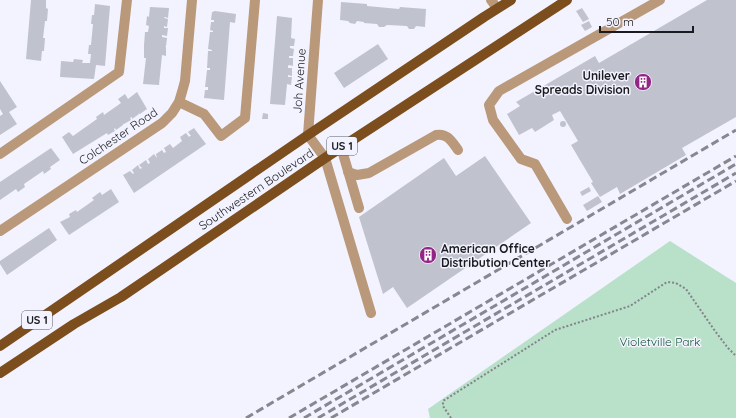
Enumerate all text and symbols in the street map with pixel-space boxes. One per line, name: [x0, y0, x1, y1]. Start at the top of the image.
scale bar: [600, 8, 693, 34]
text: 50 m: [606, 14, 634, 29]
street label: Joh Avenue: [289, 48, 309, 114]
place label: Unilever Spreads Division: [535, 68, 630, 97]
building icon: Unilever Spreads Division: [633, 72, 653, 92]
street label: Colchester Road: [76, 104, 160, 168]
road number: US 1: [327, 137, 357, 155]
street label: Southwestern Boulevard: [196, 145, 316, 233]
place label: American Office Distribution Center: [441, 241, 550, 270]
building icon: American Office Distribution Center: [418, 245, 438, 265]
road number: US 1: [22, 311, 52, 329]
park label: Violetville Park: [619, 334, 701, 349]

